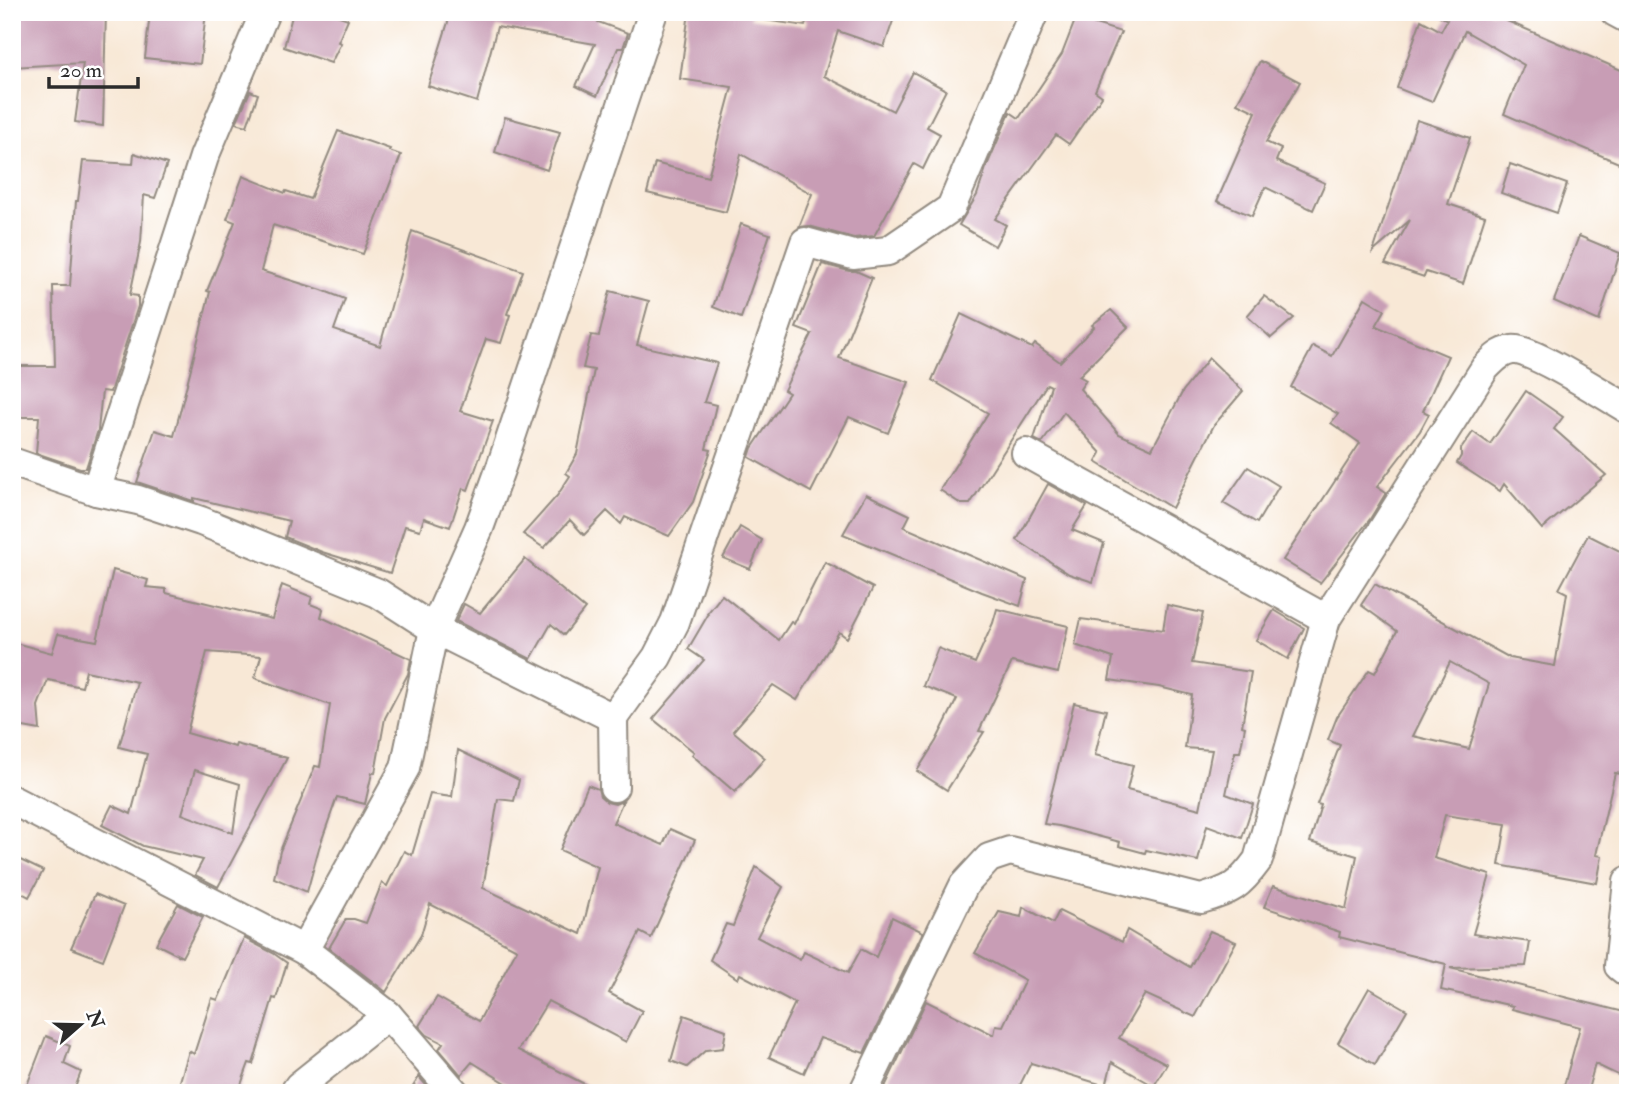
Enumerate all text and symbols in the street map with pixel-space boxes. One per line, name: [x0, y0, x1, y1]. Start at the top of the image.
scale bar: [49, 46, 138, 90]
text: 20 m: [60, 57, 102, 84]
north arrow: [46, 990, 116, 1060]
text: N: [81, 1006, 110, 1033]

